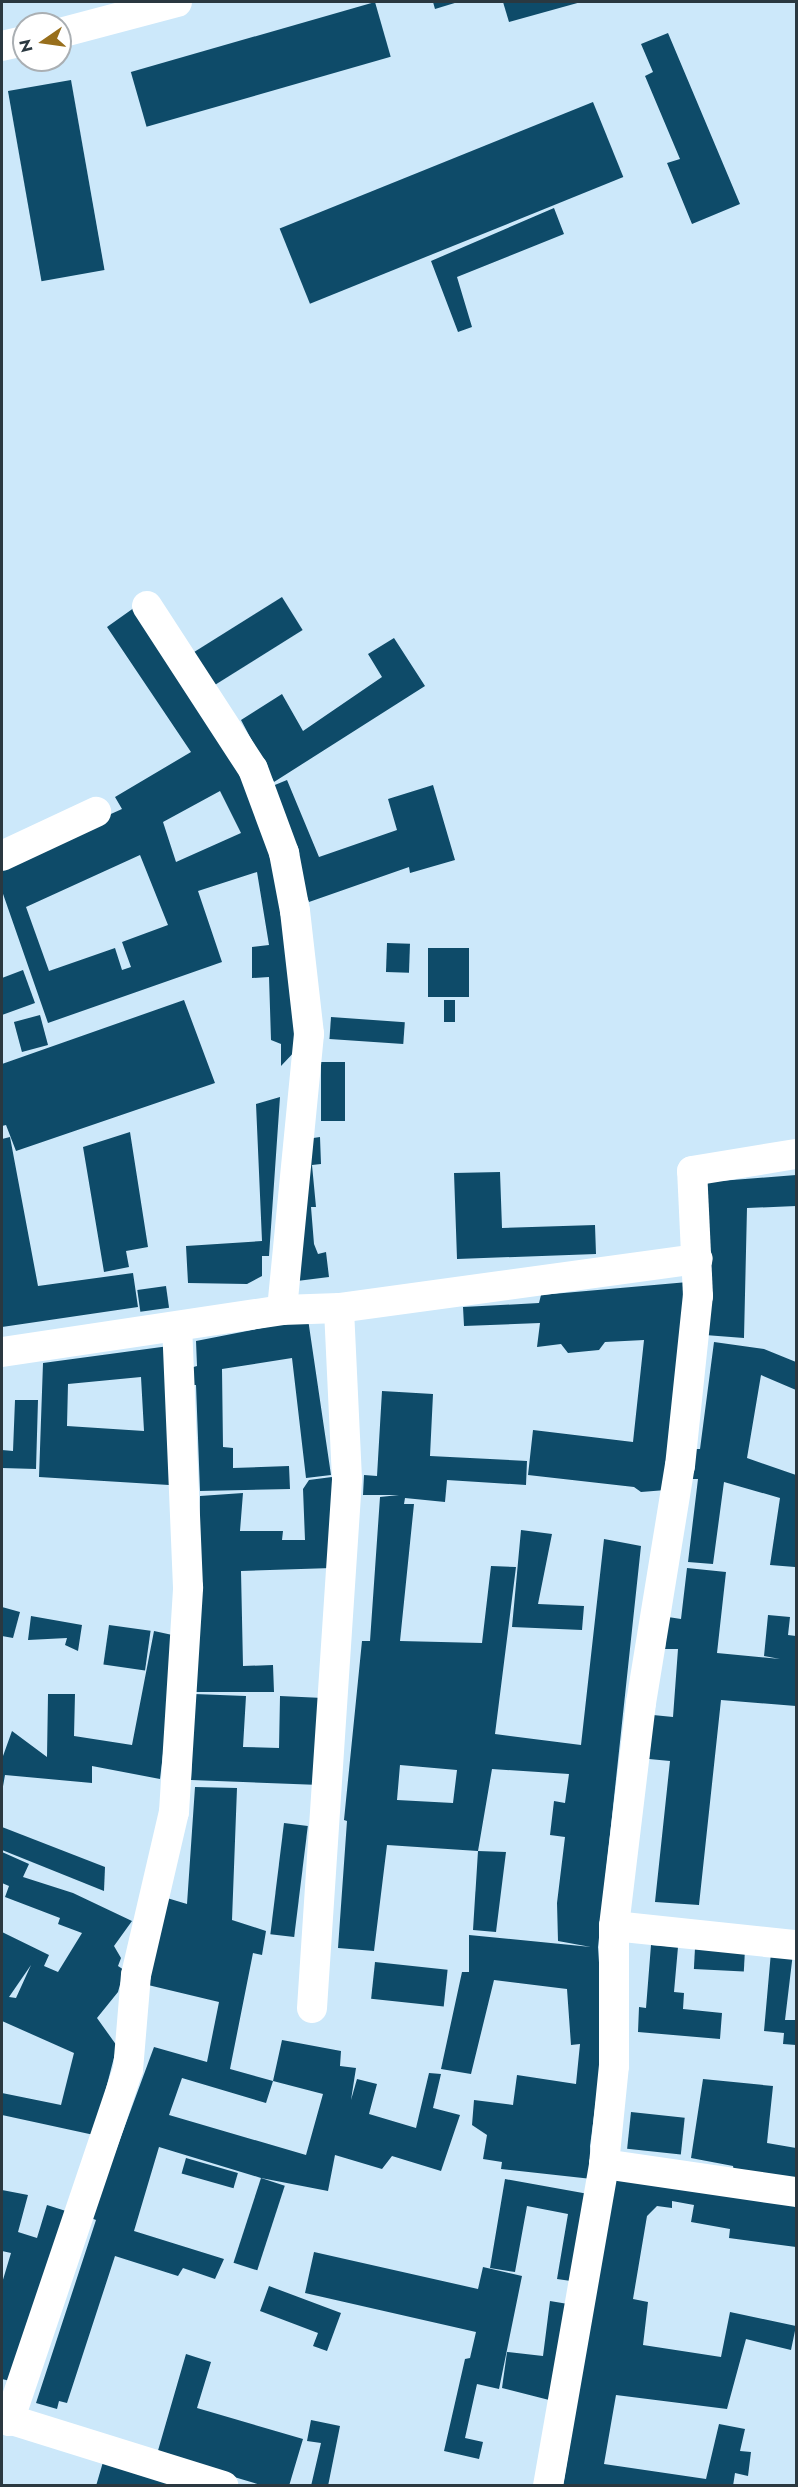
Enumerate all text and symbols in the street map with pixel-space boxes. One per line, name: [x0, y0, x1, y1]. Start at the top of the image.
north arrow: [12, 12, 72, 72]
text: N: [13, 37, 39, 54]

